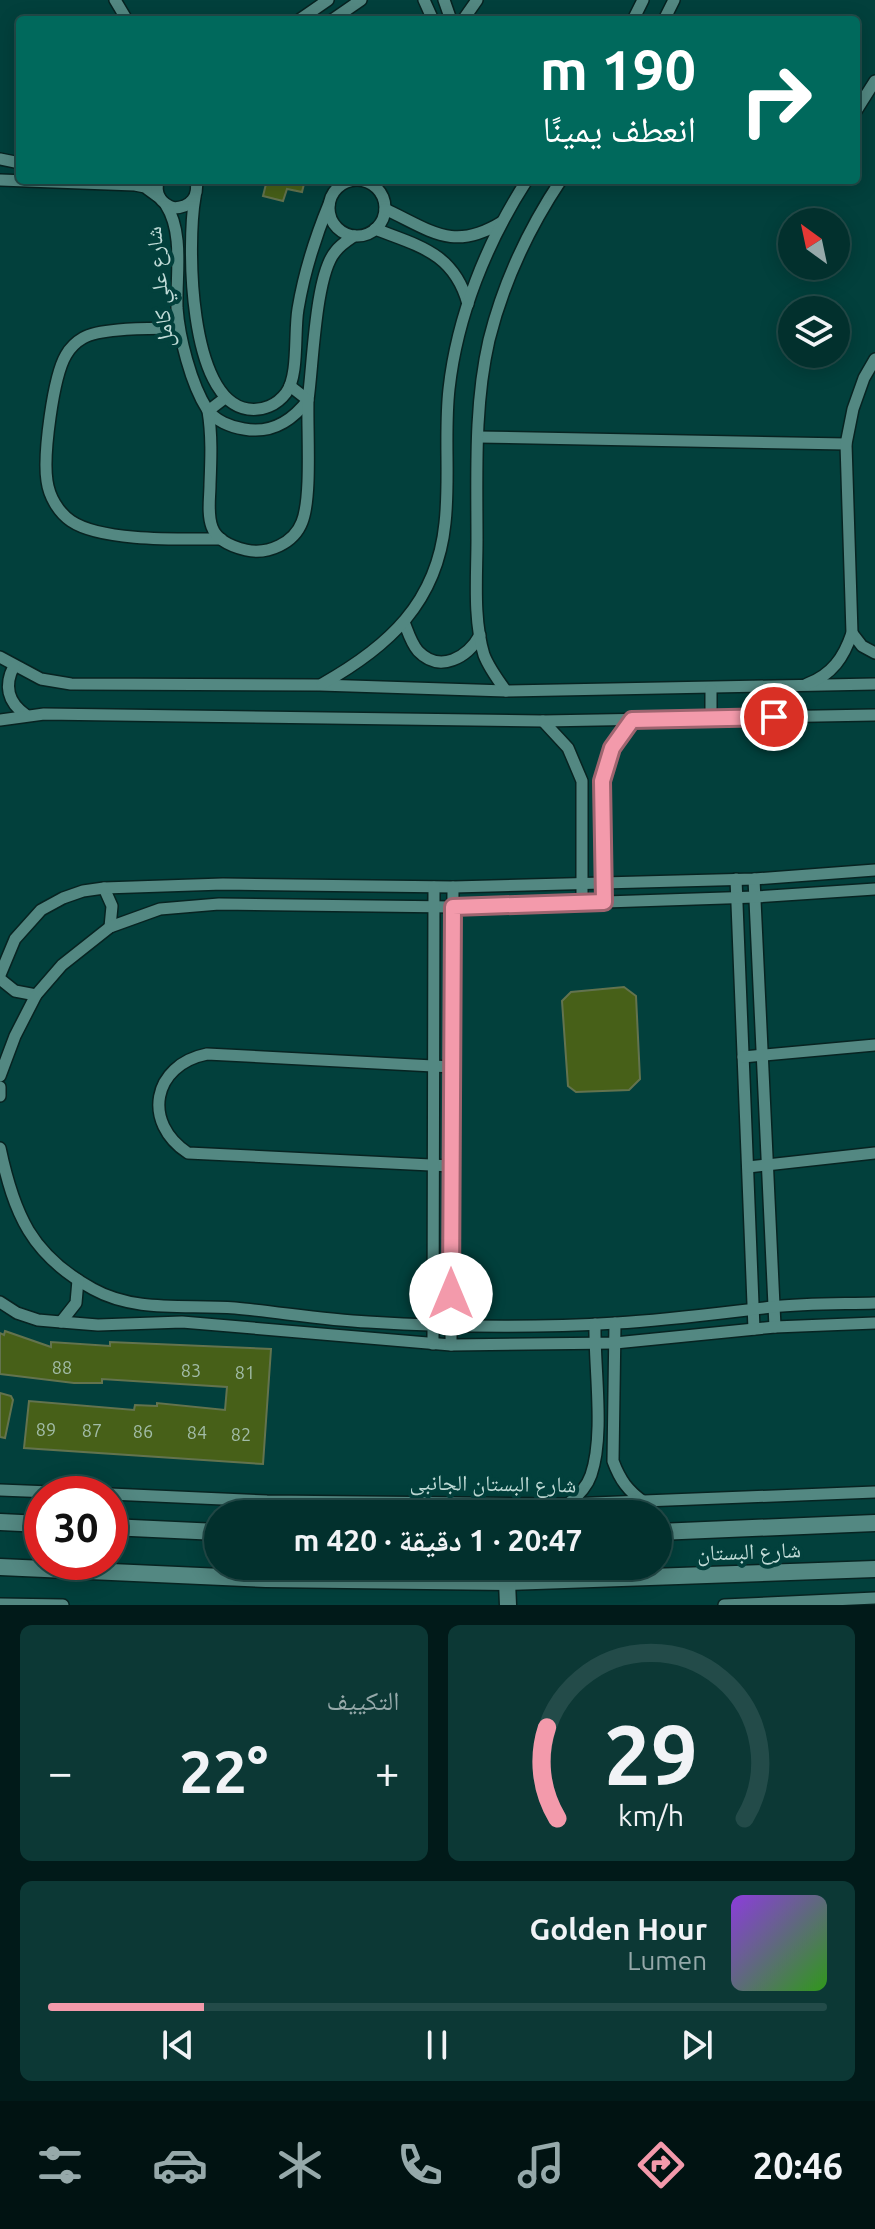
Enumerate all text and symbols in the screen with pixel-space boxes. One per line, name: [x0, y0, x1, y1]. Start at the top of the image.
text: 190 m: [540, 38, 696, 101]
icon: right: [724, 48, 828, 152]
text: انعطف يمينًا: [543, 108, 696, 149]
north arrow: [778, 208, 850, 280]
map controls: [778, 208, 850, 368]
street label: شارع علي كامل: [140, 225, 183, 349]
button: layers: [778, 296, 850, 368]
pin: [740, 683, 808, 751]
icon: arrive: [752, 695, 796, 739]
position arrow: [409, 1252, 493, 1336]
house number: 88: [52, 1357, 72, 1377]
house number: 83: [181, 1360, 201, 1380]
house number: 81: [235, 1362, 255, 1382]
house number: 89: [36, 1419, 56, 1439]
house number: 87: [82, 1420, 102, 1440]
house number: 86: [133, 1421, 153, 1441]
house number: 84: [187, 1422, 207, 1442]
house number: 82: [231, 1424, 251, 1444]
street label: شارع البستان الجانبى: [409, 1469, 577, 1498]
speed limit sign: 30: [24, 1476, 128, 1580]
text: 20:47 · 1 دقيقة · 420 m: [293, 1523, 583, 1557]
street label: شارع البستان: [696, 1536, 802, 1567]
text: التكييف: [327, 1686, 400, 1715]
text: 29: [604, 1707, 698, 1801]
text: 22°: [179, 1737, 268, 1804]
text: −: [48, 1747, 73, 1796]
text: +: [375, 1747, 400, 1796]
text: km/h: [618, 1799, 684, 1831]
text: Golden Hour: [529, 1912, 707, 1946]
text: Lumen: [627, 1946, 707, 1975]
icon: previous: [156, 2023, 200, 2067]
icon: pause: [415, 2023, 459, 2067]
icon: next: [675, 2023, 719, 2067]
icon: filters: [32, 2137, 88, 2193]
icon: car: [152, 2137, 208, 2193]
icon: climate: [272, 2137, 328, 2193]
icon: phone: [392, 2137, 448, 2193]
icon: music: [513, 2137, 569, 2193]
icon: directions: [633, 2137, 689, 2193]
text: 20:46: [753, 2145, 843, 2186]

